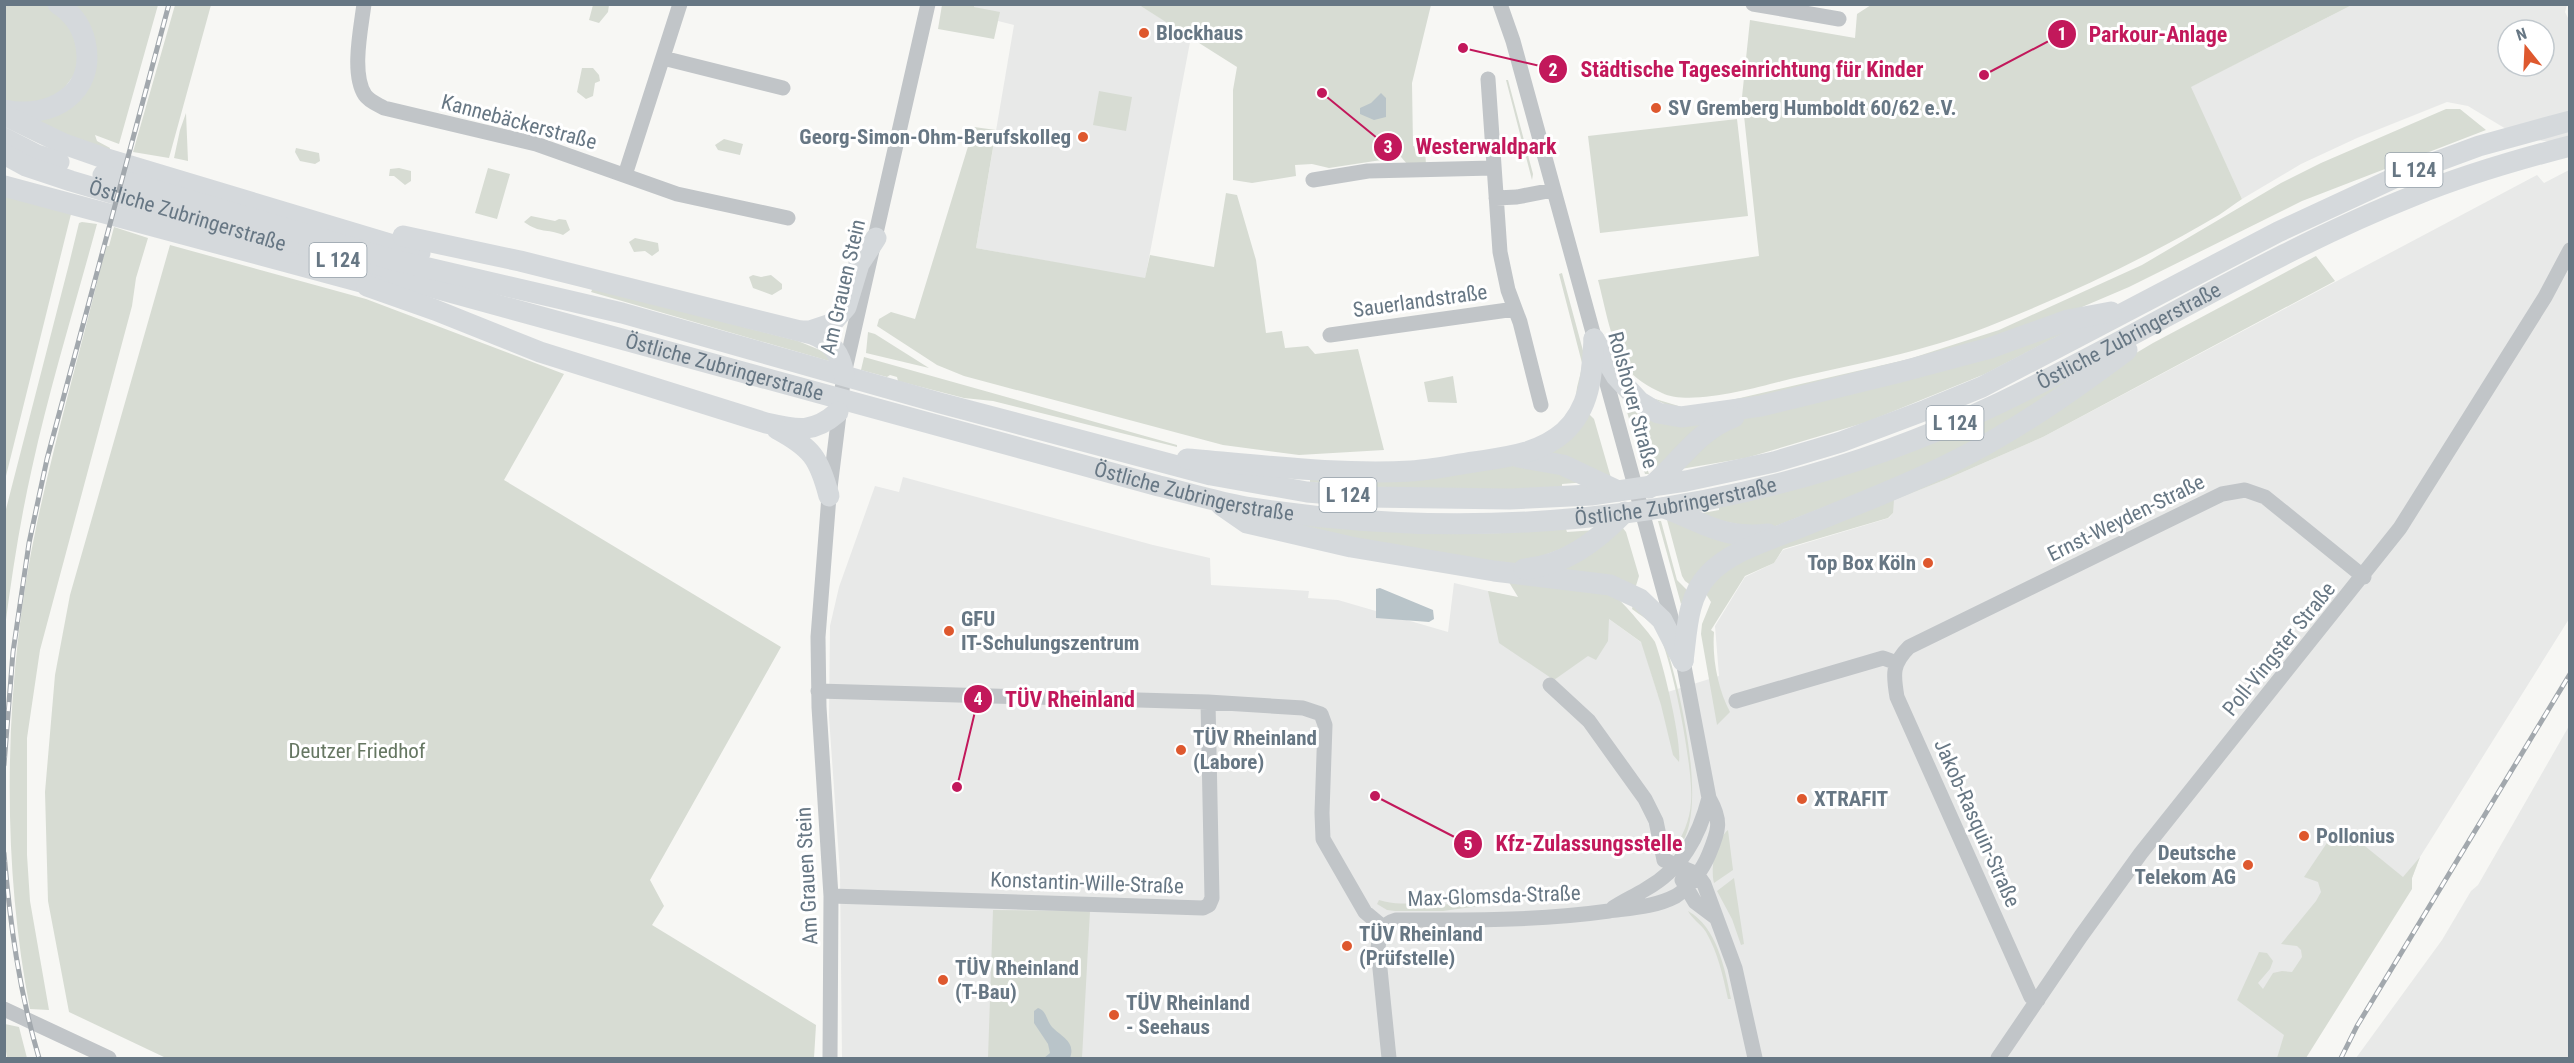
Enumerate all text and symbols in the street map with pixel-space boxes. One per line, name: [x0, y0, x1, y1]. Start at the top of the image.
callout: Parkour-Anlage: [2047, 14, 2239, 54]
north arrow: [2496, 18, 2556, 78]
place label: Blockhaus: [1156, 21, 1243, 45]
text: Parkour-Anlage: [2089, 22, 2227, 47]
text: 1: [2057, 23, 2067, 44]
text: N: [2514, 24, 2529, 45]
marker: Blockhaus: [1137, 26, 1151, 40]
callout: Städtische Tageseinrichtung für Kinder: [1538, 49, 1935, 89]
text: Städtische Tageseinrichtung für Kinder: [1580, 57, 1924, 82]
text: 2: [1548, 59, 1558, 80]
street label: Kannebäckerstraße: [439, 90, 600, 154]
place label: SV Gremberg Humboldt 60/62 e.V.: [1668, 96, 1957, 120]
marker: SV Gremberg Humboldt 60/62 e.V.: [1649, 101, 1663, 115]
place label: Georg-Simon-Ohm-Berufskolleg: [799, 125, 1071, 149]
callout: Westerwaldpark: [1373, 127, 1568, 167]
marker: Georg-Simon-Ohm-Berufskolleg: [1076, 130, 1090, 144]
text: Westerwaldpark: [1415, 134, 1557, 159]
text: 3: [1383, 136, 1393, 157]
road number: L 124: [2386, 153, 2442, 187]
street label: Östliche Zubringerstraße: [86, 175, 289, 256]
street label: Am Grauen Stein: [816, 217, 870, 357]
road number: L 124: [310, 243, 366, 277]
street label: Östliche Zubringerstraße: [2033, 277, 2225, 395]
street label: Sauerlandstraße: [1351, 280, 1489, 322]
street label: Östliche Zubringerstraße: [623, 329, 826, 406]
street label: Rolshover Straße: [1603, 329, 1663, 471]
road number: L 124: [1926, 406, 1984, 440]
street label: Östliche Zubringerstraße: [1091, 457, 1295, 526]
street label: Ernst-Weyden-Straße: [2044, 470, 2209, 566]
street label: Östliche Zubringerstraße: [1574, 472, 1779, 531]
road number: L 124: [1320, 478, 1376, 512]
place label: Top Box Köln: [1807, 551, 1916, 575]
marker: Top Box Köln: [1921, 556, 1935, 570]
street label: Poll-Vingster Straße: [2218, 577, 2340, 721]
place label: GFU IT-Schulungszentrum: [961, 607, 1139, 655]
marker: GFU IT-Schulungszentrum: [942, 624, 956, 638]
callout: TÜV Rheinland: [963, 679, 1147, 719]
text: TÜV Rheinland: [1005, 687, 1135, 712]
text: 4: [973, 688, 983, 709]
place label: TÜV Rheinland (Labore): [1193, 726, 1317, 774]
street label: Jakob-Rasquin-Straße: [1929, 735, 2025, 911]
park label: Deutzer Friedhof: [289, 739, 426, 763]
marker: TÜV Rheinland (Labore): [1174, 743, 1188, 757]
place label: XTRAFIT: [1814, 787, 1888, 811]
marker: XTRAFIT: [1795, 792, 1809, 806]
street label: Am Grauen Stein: [791, 806, 823, 946]
callout: Kfz-Zulassungsstelle: [1453, 824, 1694, 864]
place label: Pollonius: [2316, 824, 2395, 848]
marker: Pollonius: [2297, 829, 2311, 843]
text: Kfz-Zulassungsstelle: [1495, 831, 1683, 856]
text: 5: [1463, 833, 1473, 854]
place label: Deutsche Telekom AG: [2135, 841, 2236, 889]
marker: Deutsche Telekom AG: [2241, 858, 2255, 872]
street label: Konstantin-Wille-Straße: [990, 868, 1184, 898]
street label: Max-Glomsda-Straße: [1407, 881, 1581, 911]
place label: TÜV Rheinland (Prüfstelle): [1359, 922, 1483, 970]
marker: TÜV Rheinland (Prüfstelle): [1340, 939, 1354, 953]
place label: TÜV Rheinland (T-Bau): [955, 956, 1079, 1004]
marker: TÜV Rheinland (T-Bau): [936, 973, 950, 987]
place label: TÜV Rheinland - Seehaus: [1126, 991, 1250, 1039]
marker: TÜV Rheinland - Seehaus: [1107, 1008, 1121, 1022]

